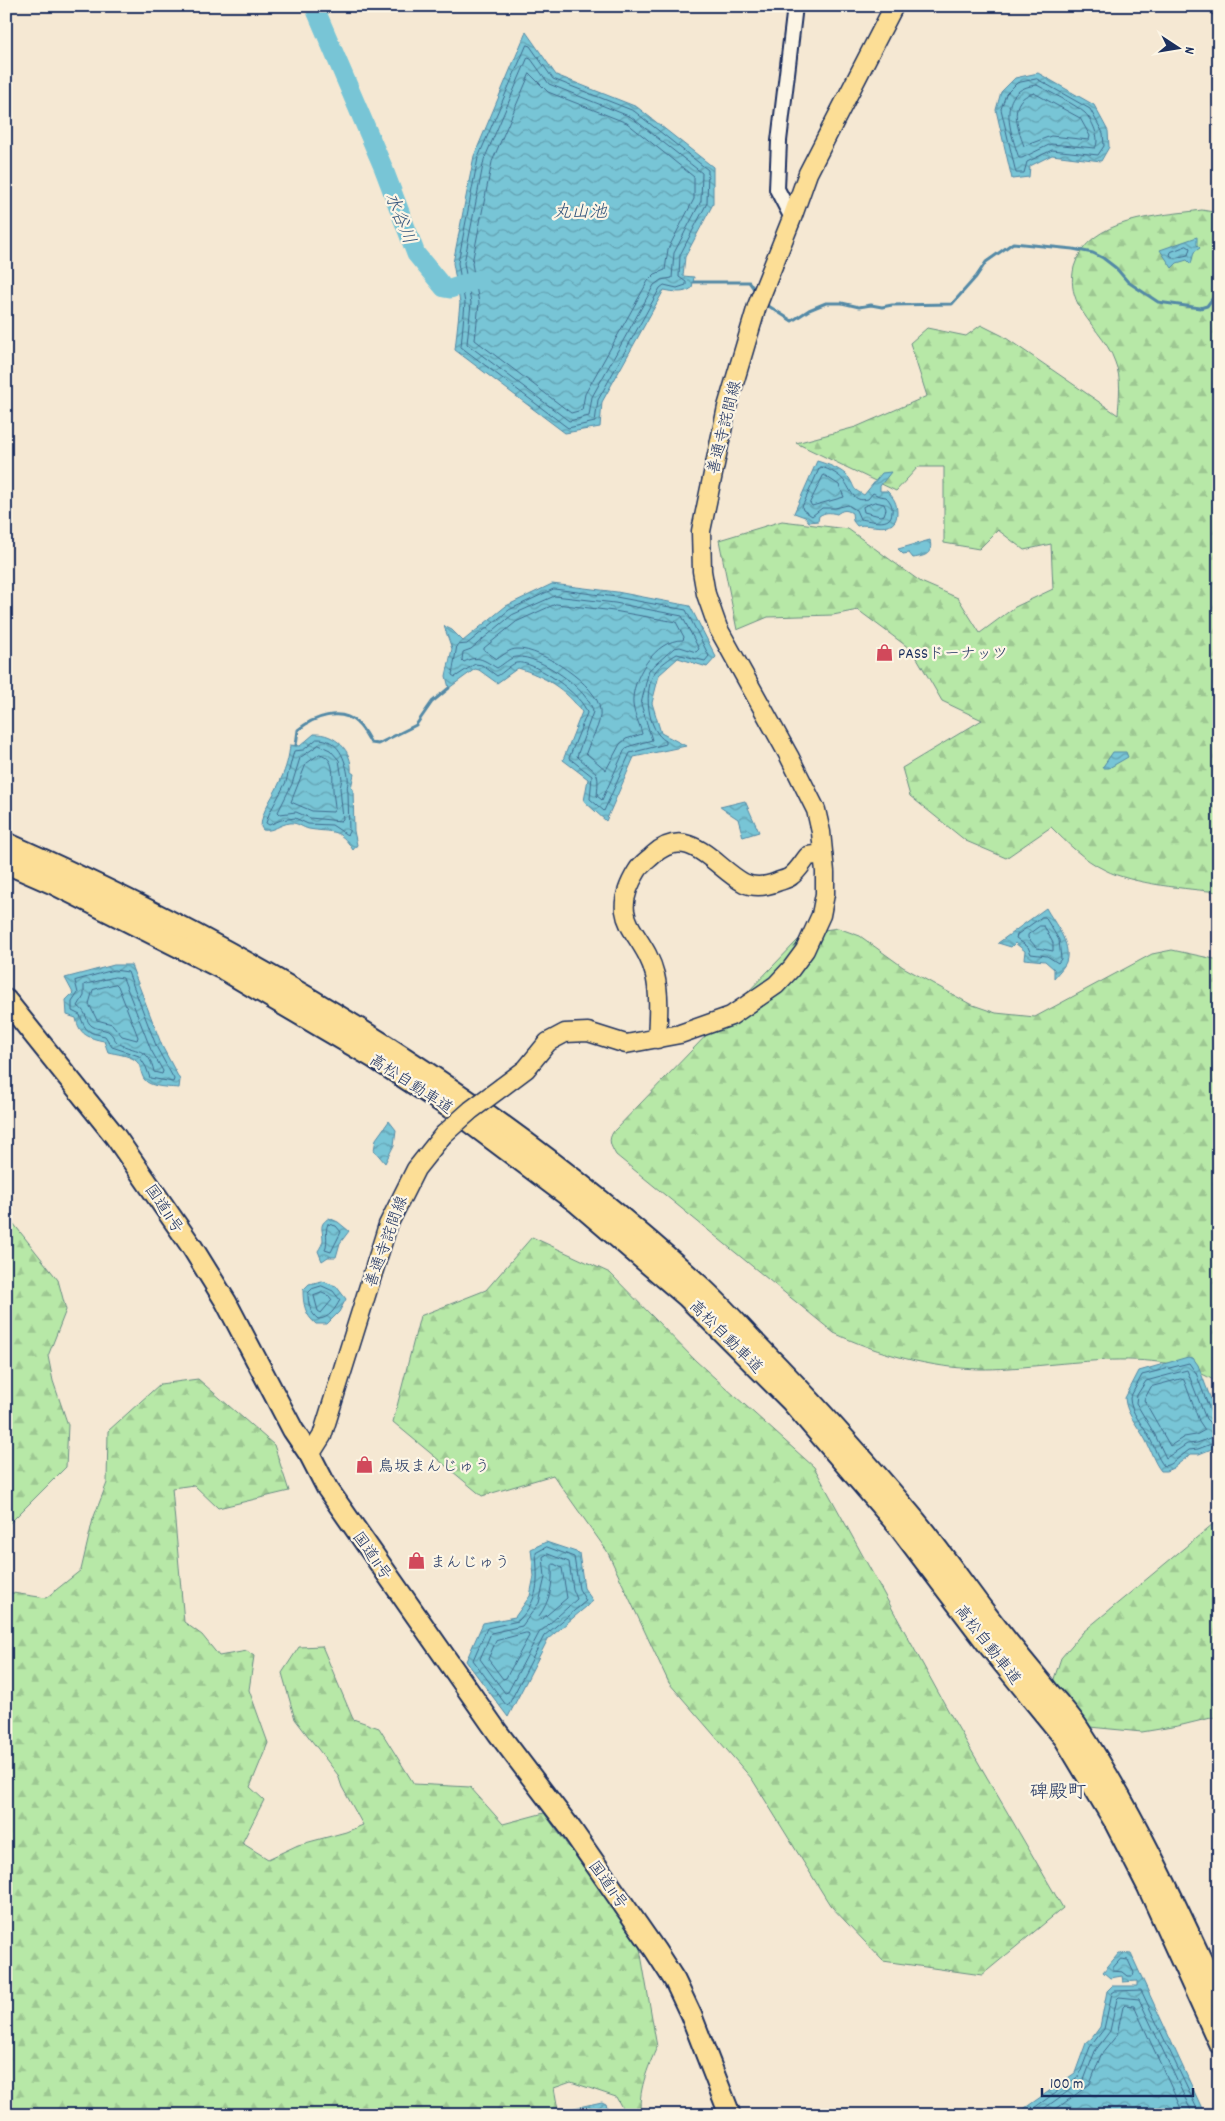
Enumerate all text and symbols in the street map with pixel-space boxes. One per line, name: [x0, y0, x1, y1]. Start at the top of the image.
north arrow: [1152, 22, 1202, 72]
text: N: [1178, 45, 1199, 56]
water label: 水谷川: [377, 189, 420, 249]
water label: 丸山池: [553, 201, 608, 226]
street label: 善通寺詫間線: [703, 378, 748, 477]
shop icon: PASSドーナッツ: [874, 642, 894, 662]
place label: PASSドーナッツ: [898, 643, 1008, 666]
street label: 高松自動車道: [364, 1049, 457, 1121]
street label: 国道11号: [138, 1180, 188, 1239]
street label: 善通寺詫間線: [360, 1193, 415, 1291]
street label: 高松自動車道: [683, 1296, 767, 1380]
shop icon: 鳥坂まんじゅう: [354, 1455, 374, 1475]
place label: 鳥坂まんじゅう: [378, 1456, 490, 1479]
street label: 国道11号: [346, 1527, 396, 1586]
shop icon: まんじゅう: [406, 1551, 426, 1571]
place label: まんじゅう: [430, 1552, 510, 1575]
street label: 高松自動車道: [948, 1601, 1026, 1690]
district label: 碑殿町: [1029, 1780, 1087, 1807]
street label: 国道11号: [582, 1856, 632, 1915]
scale bar: [1042, 2066, 1194, 2098]
text: 100 m: [1050, 2074, 1083, 2096]

